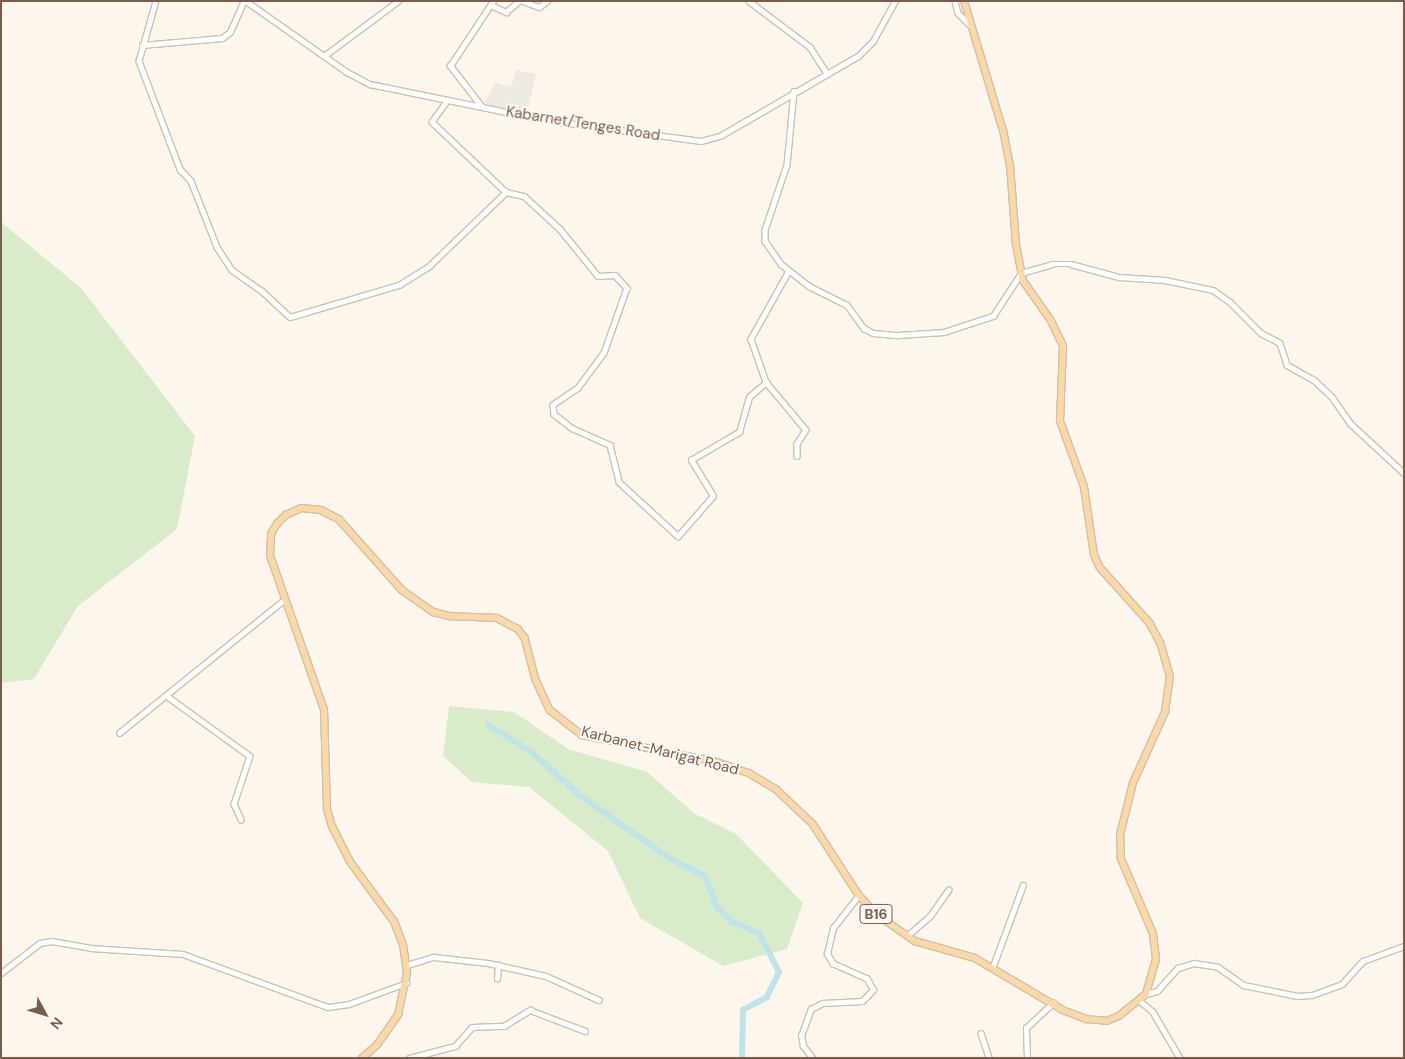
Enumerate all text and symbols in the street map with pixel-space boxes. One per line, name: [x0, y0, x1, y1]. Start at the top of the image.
street label: Kabarnet/Tenges Road: [505, 103, 661, 145]
street label: Karbanet-Marigat Road: [579, 723, 741, 779]
road number: B16: [858, 902, 894, 926]
north arrow: [20, 989, 70, 1039]
text: N: [46, 1014, 67, 1033]

